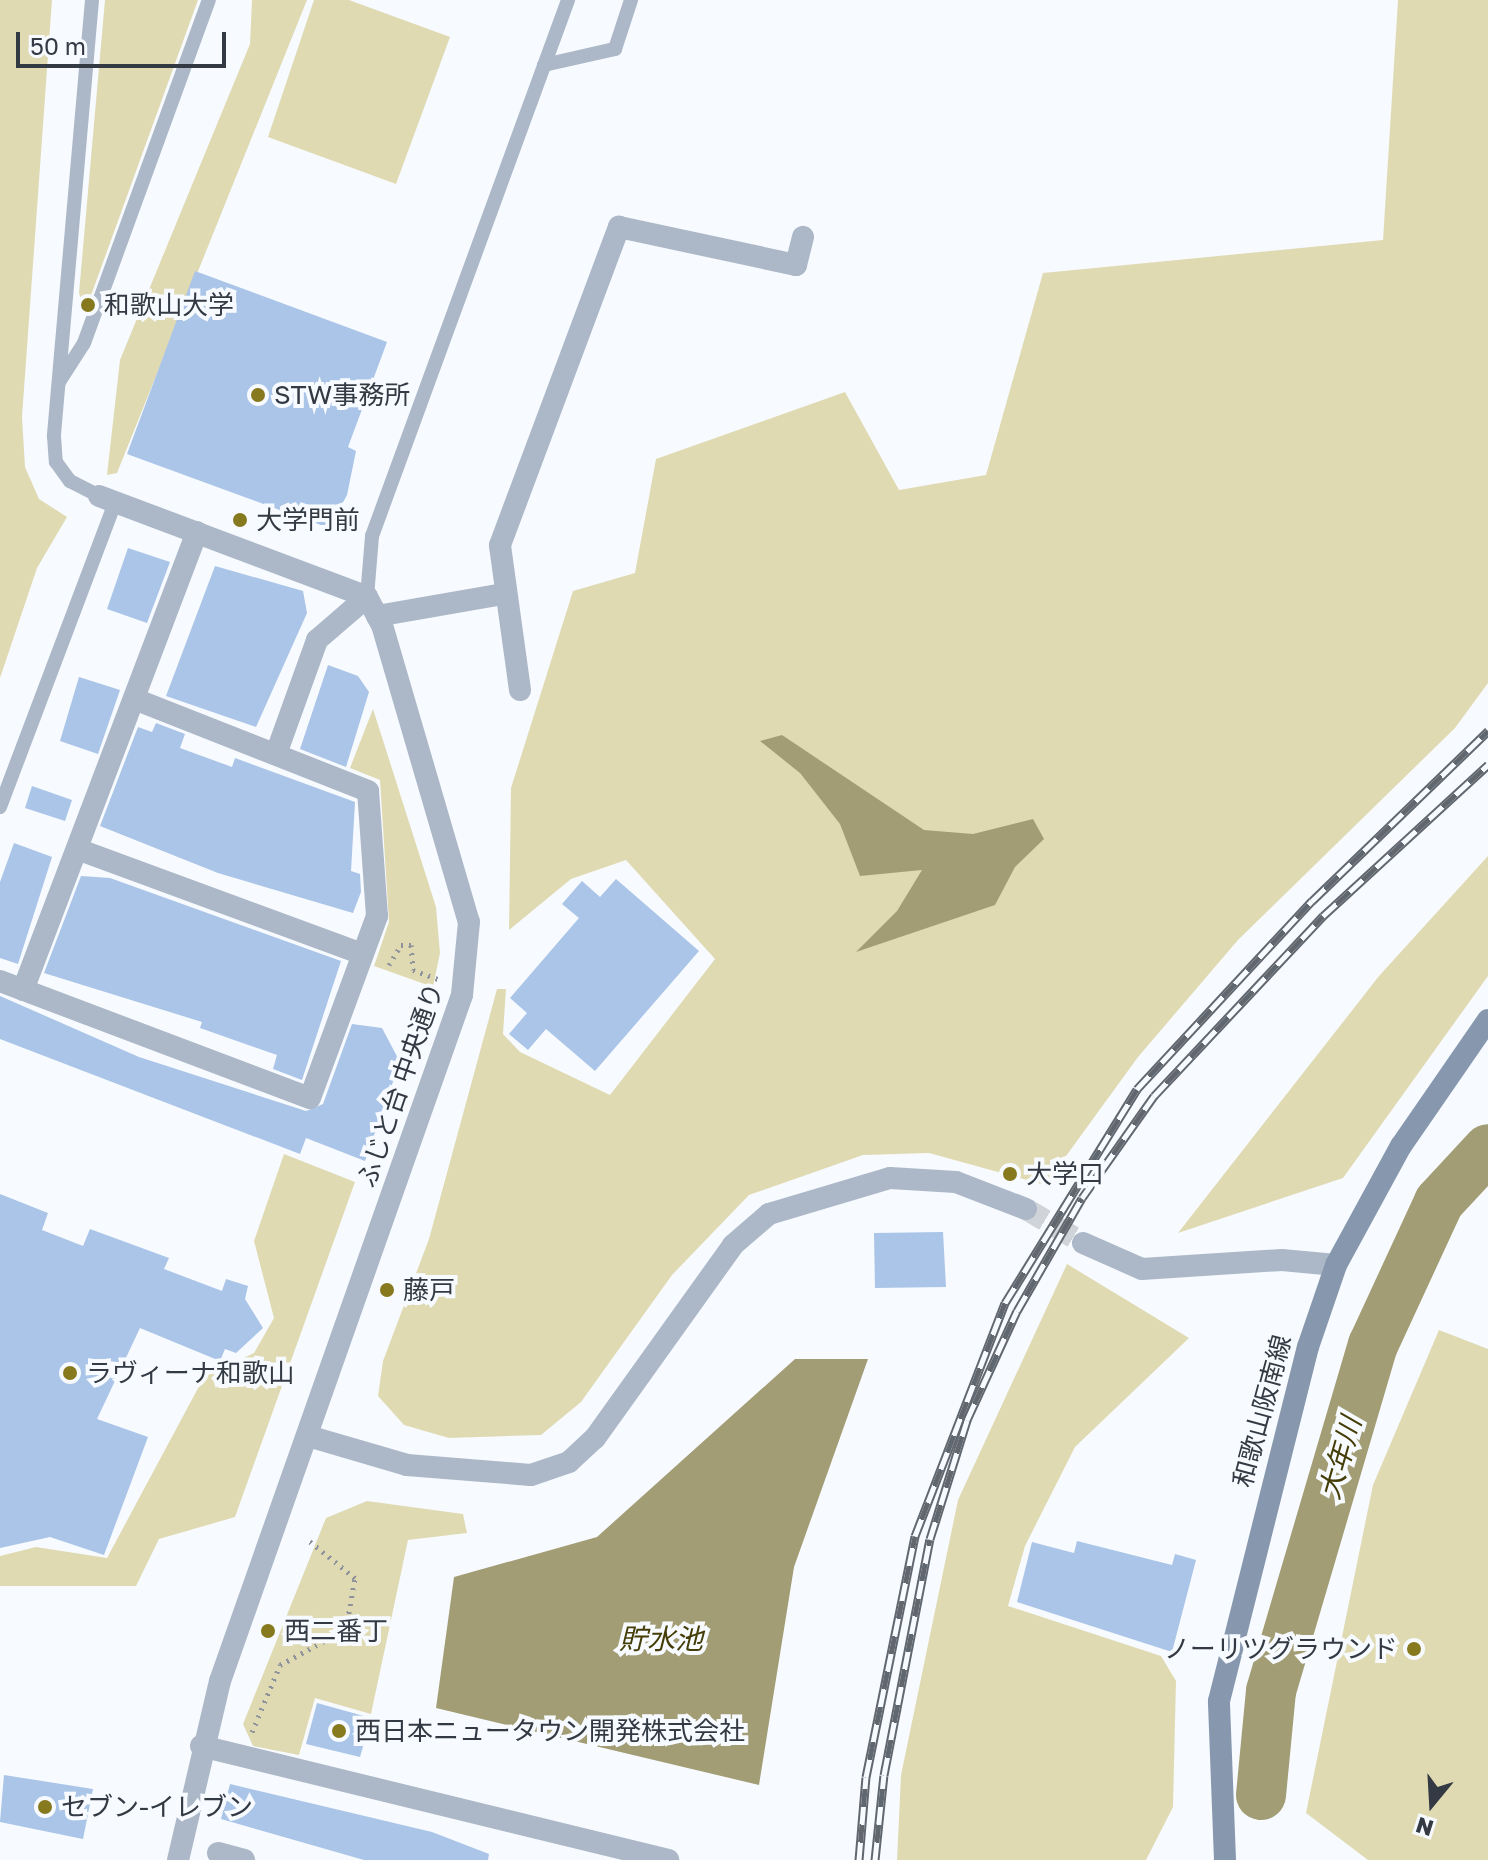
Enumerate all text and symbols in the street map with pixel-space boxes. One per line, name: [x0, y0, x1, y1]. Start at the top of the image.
scale bar: [20, 16, 230, 66]
text: 50 m: [30, 31, 86, 60]
place label: 和歌山大学: [104, 289, 234, 321]
marker: 和歌山大学: [79, 296, 97, 314]
place label: STW事務所: [274, 379, 410, 411]
marker: STW事務所: [249, 386, 267, 404]
place label: 大学門前: [256, 504, 360, 536]
marker: 大学門前: [231, 511, 249, 529]
street label: ふじと台 中央通り: [350, 979, 450, 1191]
place label: 大学口: [1026, 1158, 1104, 1190]
marker: 大学口: [1001, 1165, 1019, 1183]
place label: 藤戸: [403, 1274, 455, 1306]
marker: 藤戸: [378, 1281, 396, 1299]
street label: 和歌山阪南線: [1227, 1332, 1297, 1490]
place label: ラヴィーナ和歌山: [86, 1357, 294, 1389]
marker: ラヴィーナ和歌山: [61, 1364, 79, 1382]
water label: 大年川: [1312, 1413, 1368, 1503]
place label: 西二番丁: [284, 1615, 388, 1647]
marker: 西二番丁: [259, 1622, 277, 1640]
water label: 貯水池: [619, 1622, 703, 1656]
place label: ノーリツグラウンド: [1164, 1633, 1398, 1665]
marker: ノーリツグラウンド: [1405, 1640, 1423, 1658]
place label: 西日本ニュータウン開発株式会社: [355, 1715, 745, 1747]
marker: 西日本ニュータウン開発株式会社: [330, 1722, 348, 1740]
north arrow: [1392, 1764, 1472, 1844]
place label: セブン-イレブン: [61, 1791, 253, 1823]
marker: セブン-イレブン: [36, 1798, 54, 1816]
text: N: [1412, 1812, 1437, 1843]

